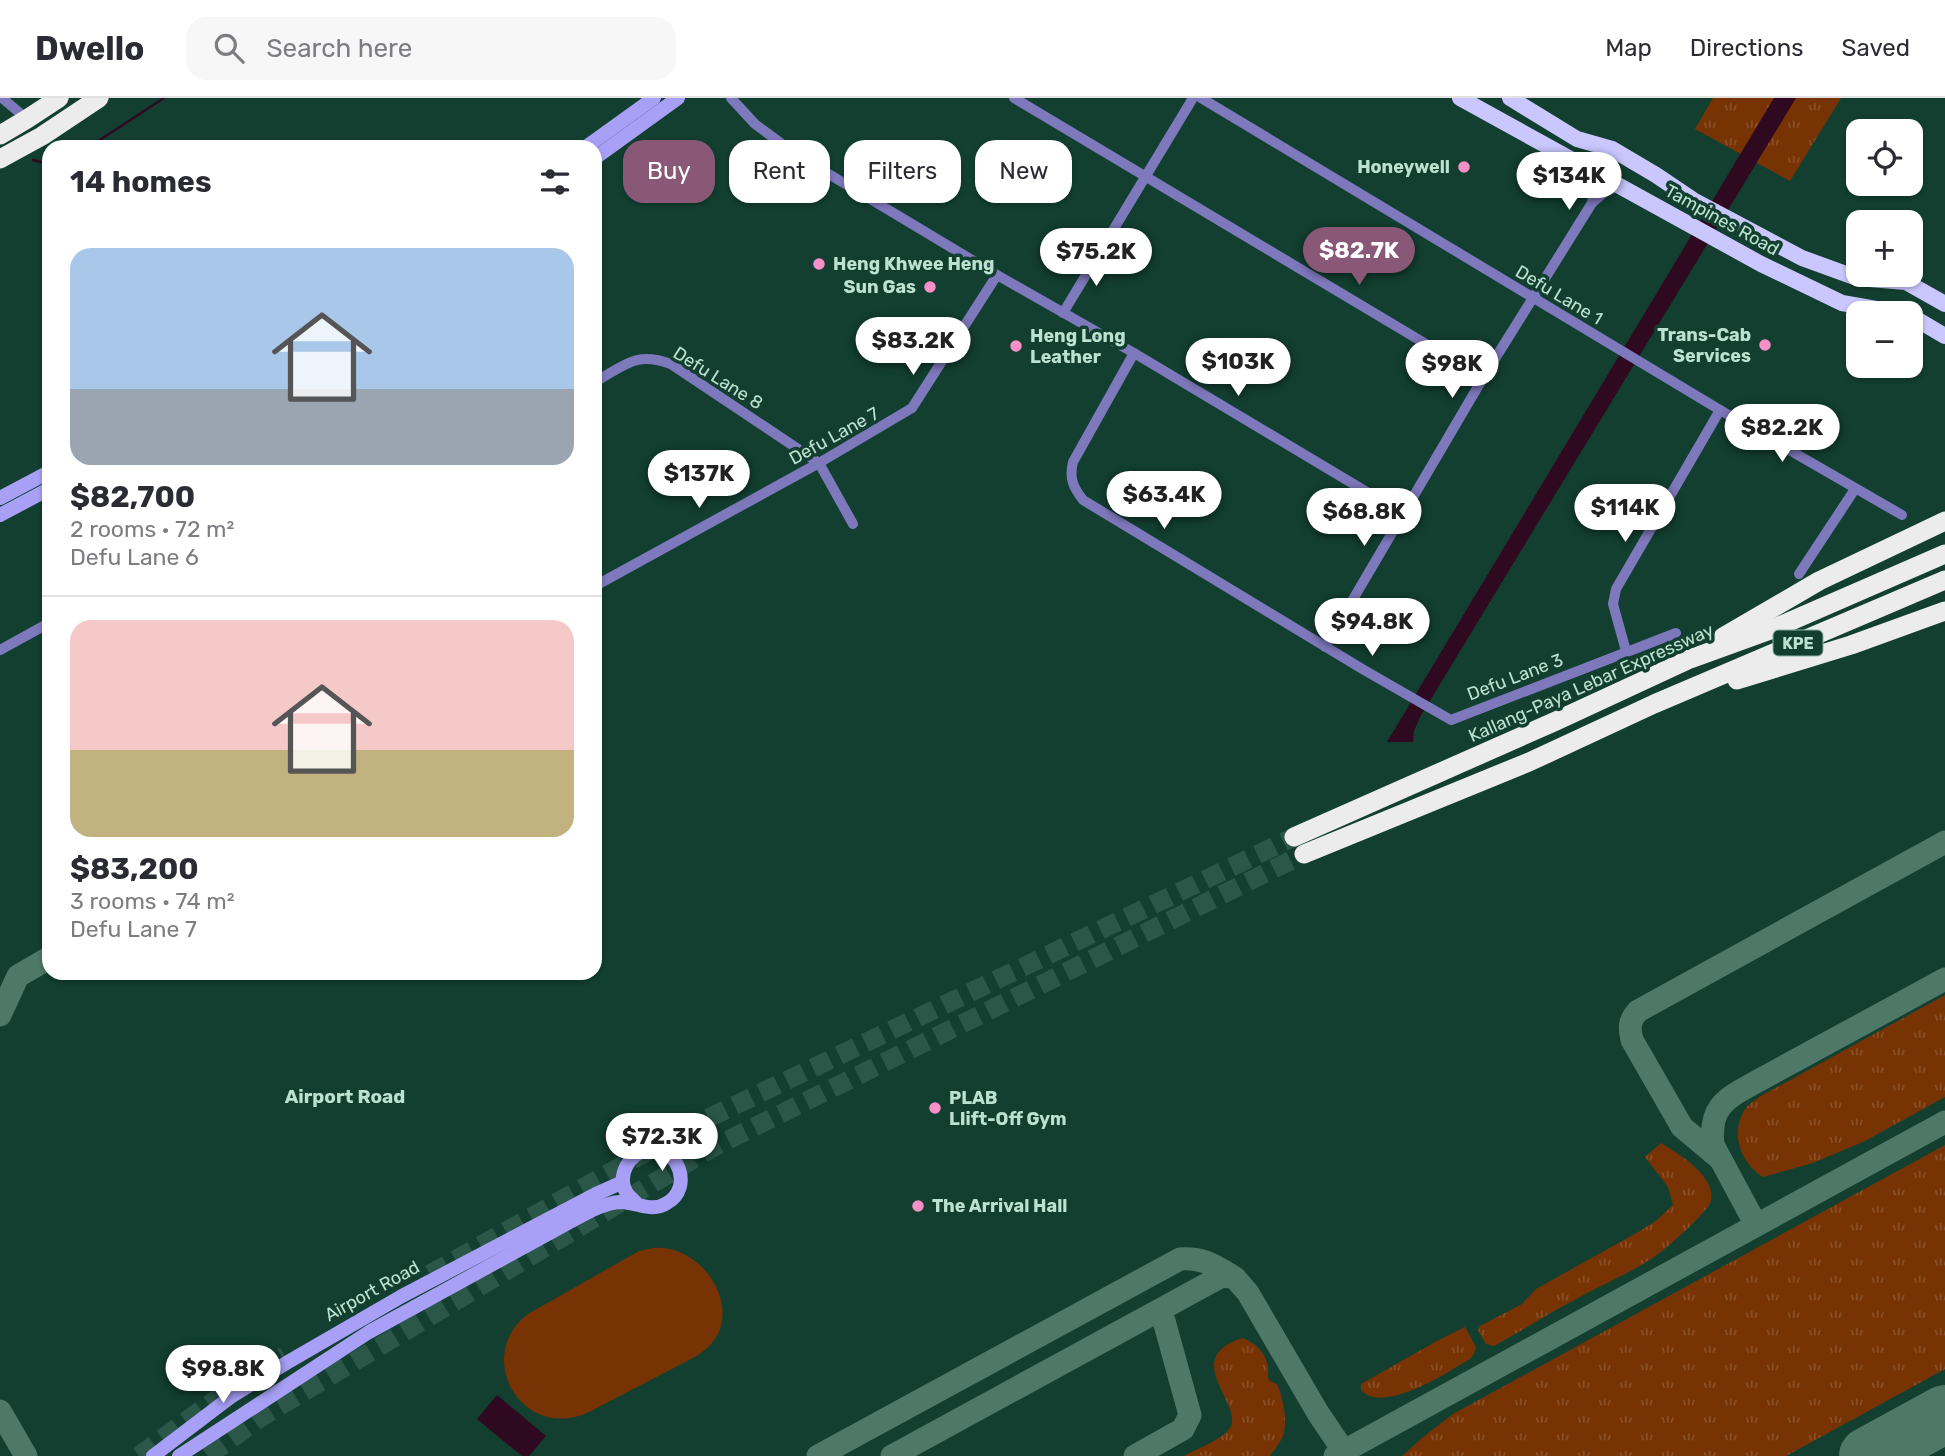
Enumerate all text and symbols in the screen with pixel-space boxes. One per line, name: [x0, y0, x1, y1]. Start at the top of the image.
search box: [186, 17, 676, 80]
text: Dwello: [35, 29, 144, 68]
icon: search: [210, 29, 248, 67]
text: Search here: [266, 33, 412, 64]
text: Map: [1605, 34, 1652, 62]
text: Directions: [1690, 34, 1803, 62]
text: Saved: [1841, 34, 1910, 62]
map controls: [1846, 119, 1923, 378]
button: locate: [1846, 119, 1923, 196]
chip: Buy: [623, 140, 715, 203]
chip: Rent: [729, 140, 830, 203]
chip: Filters: [844, 140, 961, 203]
chip: New: [975, 140, 1072, 203]
pin: $134K: [1520, 152, 1618, 212]
place label: Honeywell: [1357, 156, 1450, 178]
marker: Honeywell: [1456, 159, 1472, 175]
text: $134K: [1533, 161, 1605, 189]
icon: filters: [536, 163, 574, 201]
text: 14 homes: [70, 164, 212, 200]
street label: Tampines Road: [1661, 180, 1783, 260]
button: +: [1846, 210, 1923, 287]
pin: $75.2K: [1039, 228, 1153, 288]
pin: $82.7K: [1302, 228, 1416, 287]
text: $82.7K: [1319, 236, 1399, 264]
text: $75.2K: [1056, 237, 1136, 265]
place label: Heng Khwee Heng: [833, 253, 995, 275]
marker: Heng Khwee Heng: [811, 256, 827, 272]
street label: Defu Lane 1: [1511, 260, 1607, 330]
place label: Sun Gas: [844, 276, 916, 298]
marker: Sun Gas: [922, 279, 938, 295]
icon: home: [259, 294, 385, 420]
button: −: [1846, 301, 1923, 378]
pin: $83.2K: [856, 317, 970, 377]
place label: Trans-Cab Services: [1657, 324, 1751, 367]
place label: Heng Long Leather: [1030, 325, 1126, 368]
text: $83.2K: [872, 326, 954, 354]
marker: Trans-Cab Services: [1757, 337, 1773, 353]
marker: Heng Long Leather: [1008, 338, 1024, 354]
pin: $103K: [1189, 338, 1287, 398]
pin: $98K: [1411, 341, 1493, 400]
street label: Defu Lane 8: [669, 342, 767, 414]
text: $103K: [1202, 347, 1274, 375]
text: $98K: [1422, 349, 1482, 377]
street label: Defu Lane 7: [785, 402, 883, 470]
pin: $82.2K: [1725, 404, 1839, 464]
text: $82.2K: [1741, 413, 1823, 441]
pin: $137K: [650, 450, 748, 510]
text: $137K: [664, 459, 734, 487]
pin: $63.4K: [1107, 472, 1221, 531]
text: $82,700: [70, 479, 195, 515]
text: $63.4K: [1123, 480, 1205, 508]
pin: $114K: [1576, 484, 1674, 544]
pin: $68.8K: [1307, 489, 1421, 548]
text: $114K: [1590, 493, 1660, 521]
text: $68.8K: [1322, 497, 1406, 525]
text: 2 rooms · 72 m²: [70, 515, 234, 543]
text: Defu Lane 6: [70, 543, 199, 571]
pin: $94.8K: [1315, 598, 1429, 658]
text: $94.8K: [1331, 607, 1413, 635]
street label: Kallang-Paya Lebar Expressway: [1465, 619, 1717, 747]
road number: KPE: [1773, 630, 1822, 656]
street label: Defu Lane 3: [1464, 649, 1566, 705]
icon: home: [259, 666, 385, 792]
text: $83,200: [70, 851, 199, 887]
text: 3 rooms · 74 m²: [70, 887, 235, 915]
text: Defu Lane 7: [70, 915, 197, 943]
district label: Airport Road: [285, 1085, 405, 1108]
place label: PLAB LIift-Off Gym: [949, 1087, 1067, 1130]
marker: PLAB LIift-Off Gym: [927, 1100, 943, 1116]
pin: $72.3K: [605, 1114, 719, 1173]
text: $72.3K: [622, 1122, 702, 1150]
place label: The Arrival Hall: [932, 1195, 1067, 1217]
marker: The Arrival Hall: [910, 1198, 926, 1214]
street label: Airport Road: [321, 1256, 423, 1326]
pin: $98.8K: [166, 1346, 280, 1405]
text: $98.8K: [182, 1354, 264, 1382]

